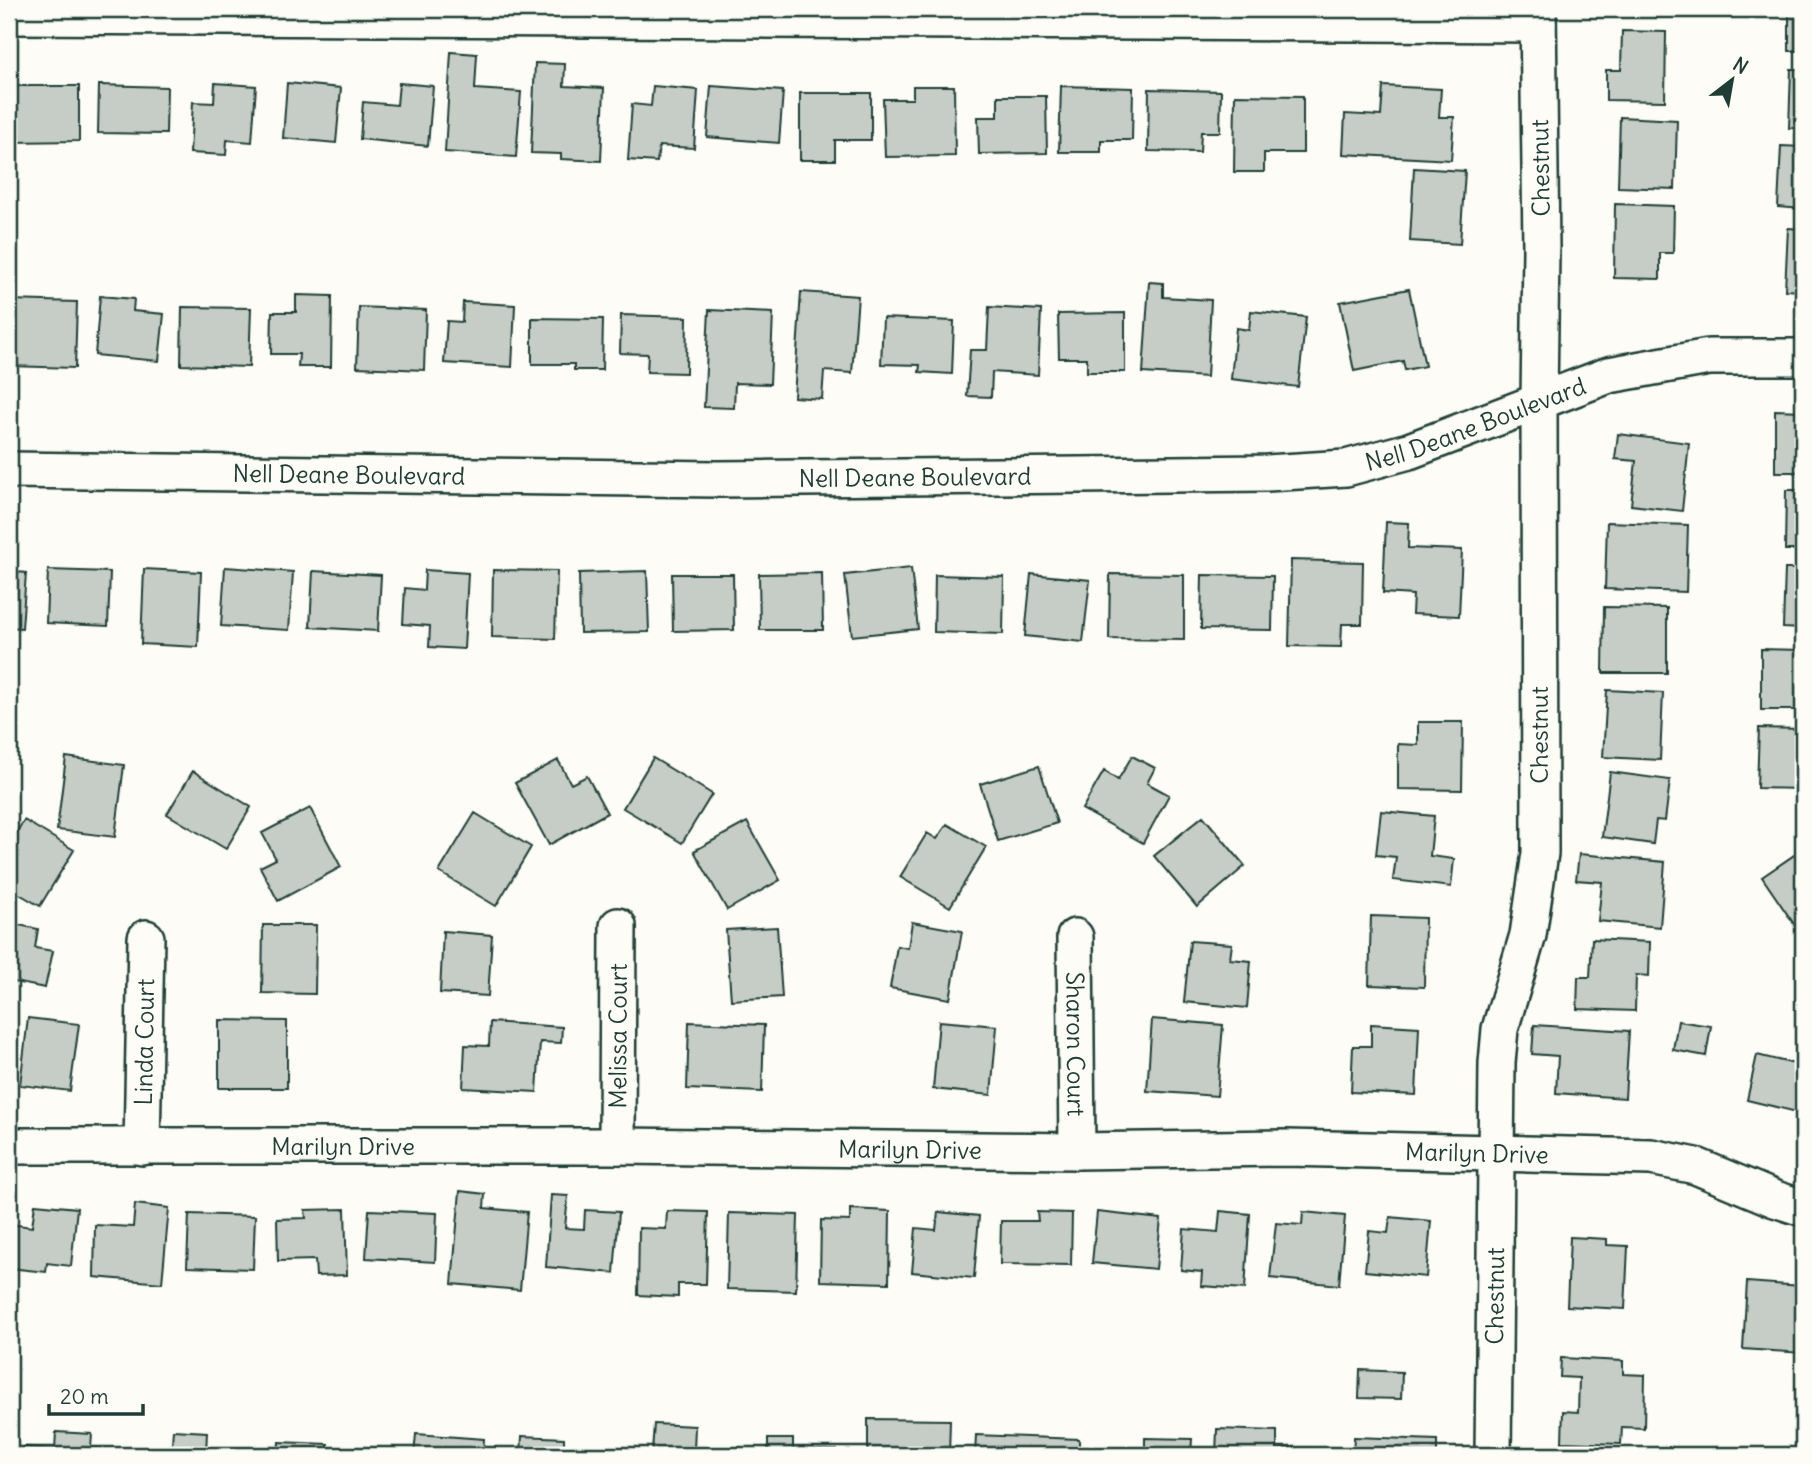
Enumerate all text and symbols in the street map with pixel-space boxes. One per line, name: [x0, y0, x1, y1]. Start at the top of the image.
north arrow: [1696, 46, 1766, 116]
text: N: [1729, 52, 1753, 79]
street label: Chestnut: [1524, 119, 1556, 217]
street label: Nell Deane Boulevard: [1362, 370, 1590, 477]
street label: Nell Deane Boulevard: [232, 458, 465, 491]
street label: Nell Deane Boulevard: [798, 461, 1031, 493]
street label: Chestnut: [1524, 686, 1554, 784]
street label: Melissa Court: [602, 963, 633, 1109]
street label: Sharon Court: [1060, 972, 1092, 1116]
street label: Linda Court: [128, 978, 160, 1106]
street label: Marilyn Drive: [271, 1131, 415, 1161]
street label: Marilyn Drive: [838, 1133, 982, 1165]
street label: Marilyn Drive: [1405, 1136, 1549, 1169]
street label: Chestnut: [1479, 1247, 1510, 1345]
scale bar: [49, 1373, 144, 1417]
text: 20 m: [60, 1383, 109, 1410]

